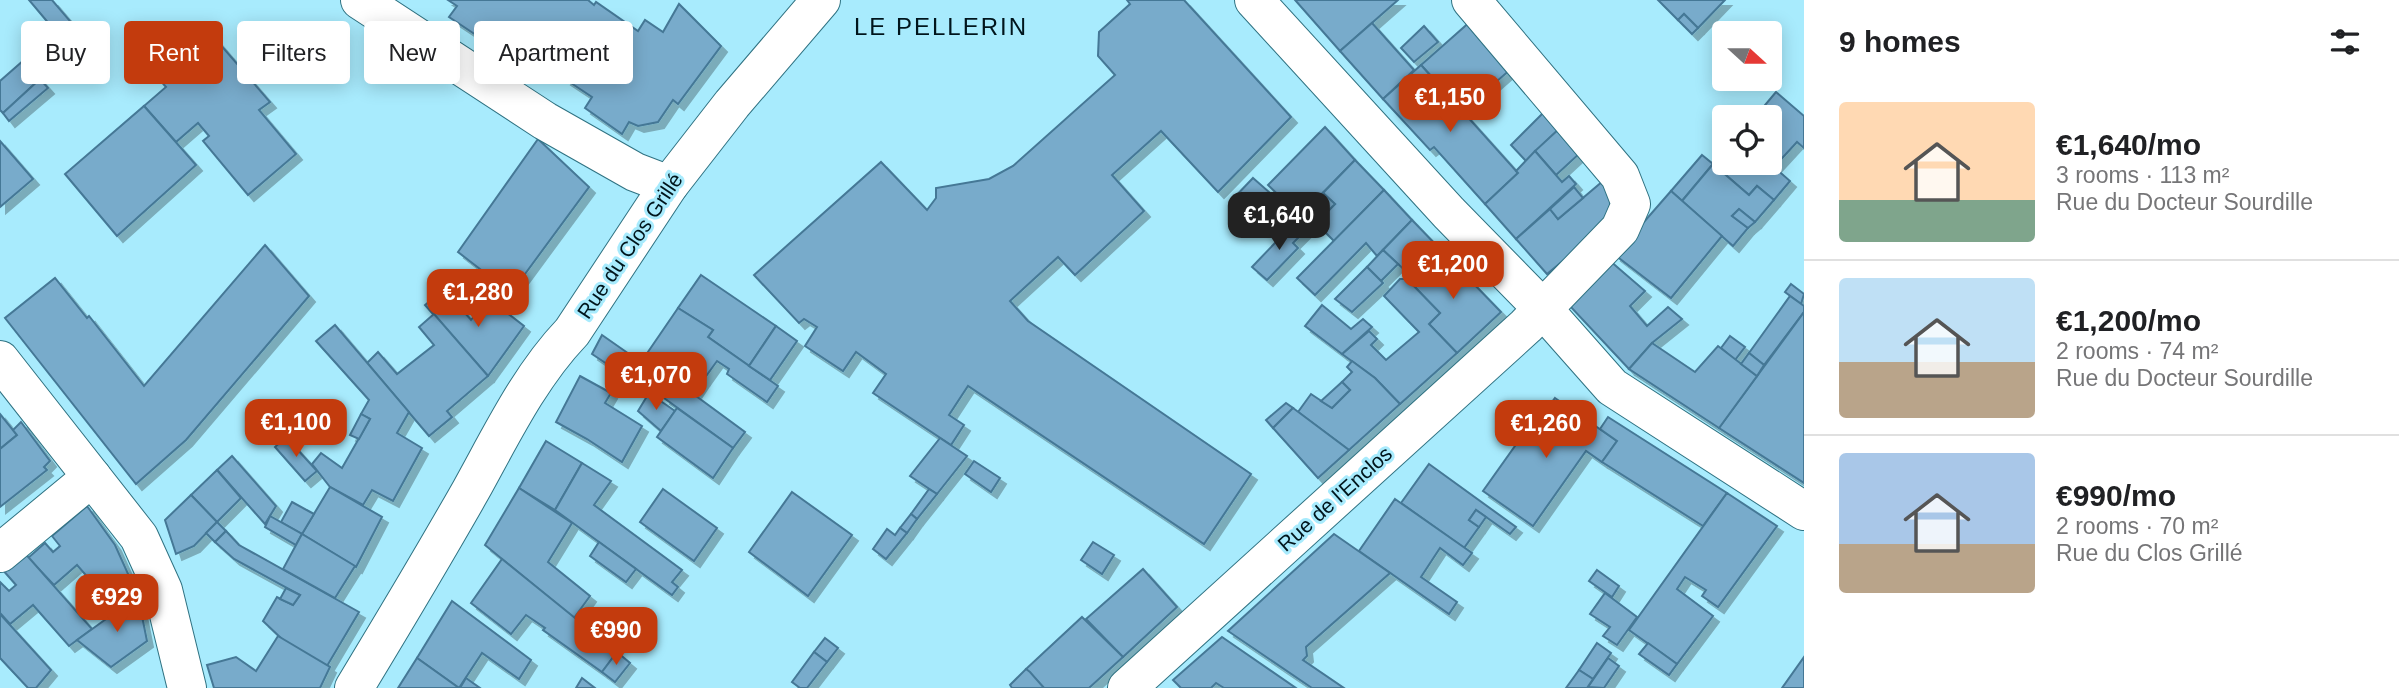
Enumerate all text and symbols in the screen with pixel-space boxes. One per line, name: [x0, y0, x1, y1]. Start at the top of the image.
district label: LE PELLERIN: [854, 13, 1028, 40]
chip: Buy: [21, 21, 110, 84]
chip: Rent: [124, 21, 223, 84]
chip: Filters: [237, 21, 350, 84]
chip: New: [364, 21, 460, 84]
chip: Apartment: [474, 21, 633, 84]
north arrow: [1712, 21, 1782, 91]
map controls: [1712, 21, 1782, 175]
icon: filters: [2326, 23, 2364, 61]
text: 9 homes: [1839, 25, 1961, 58]
pin: €1,150: [1393, 74, 1507, 134]
text: €1,150: [1415, 84, 1485, 110]
button: locate: [1712, 105, 1782, 175]
text: €1,640/mo: [2056, 128, 2201, 161]
icon: home: [1895, 130, 1979, 214]
text: 3 rooms · 113 m²: [2056, 162, 2229, 188]
street label: Rue du Clos Grillé: [572, 169, 687, 323]
text: Rue du Docteur Sourdille: [2056, 189, 2313, 215]
pin: €1,640: [1222, 192, 1336, 252]
text: €1,640: [1244, 202, 1314, 228]
pin: €1,200: [1396, 242, 1510, 301]
text: €1,200: [1418, 251, 1488, 277]
pin: €1,280: [421, 270, 535, 329]
text: €1,280: [443, 279, 513, 305]
text: €1,200/mo: [2056, 304, 2201, 337]
icon: home: [1895, 306, 1979, 390]
text: 2 rooms · 74 m²: [2056, 338, 2218, 364]
pin: €1,070: [599, 352, 713, 412]
text: €1,070: [621, 362, 691, 388]
text: Rue du Docteur Sourdille: [2056, 365, 2313, 391]
pin: €1,100: [239, 400, 353, 459]
pin: €1,260: [1489, 400, 1603, 460]
text: €1,100: [261, 409, 331, 435]
text: €1,260: [1511, 410, 1581, 436]
street label: Rue de l'Enclos: [1273, 441, 1396, 556]
text: €990/mo: [2056, 479, 2176, 512]
icon: home: [1895, 481, 1979, 565]
text: 2 rooms · 70 m²: [2056, 513, 2218, 539]
text: Rue du Clos Grillé: [2056, 540, 2243, 566]
pin: €929: [76, 574, 158, 634]
text: €929: [91, 584, 143, 610]
pin: €990: [575, 608, 657, 667]
text: €990: [590, 617, 642, 643]

